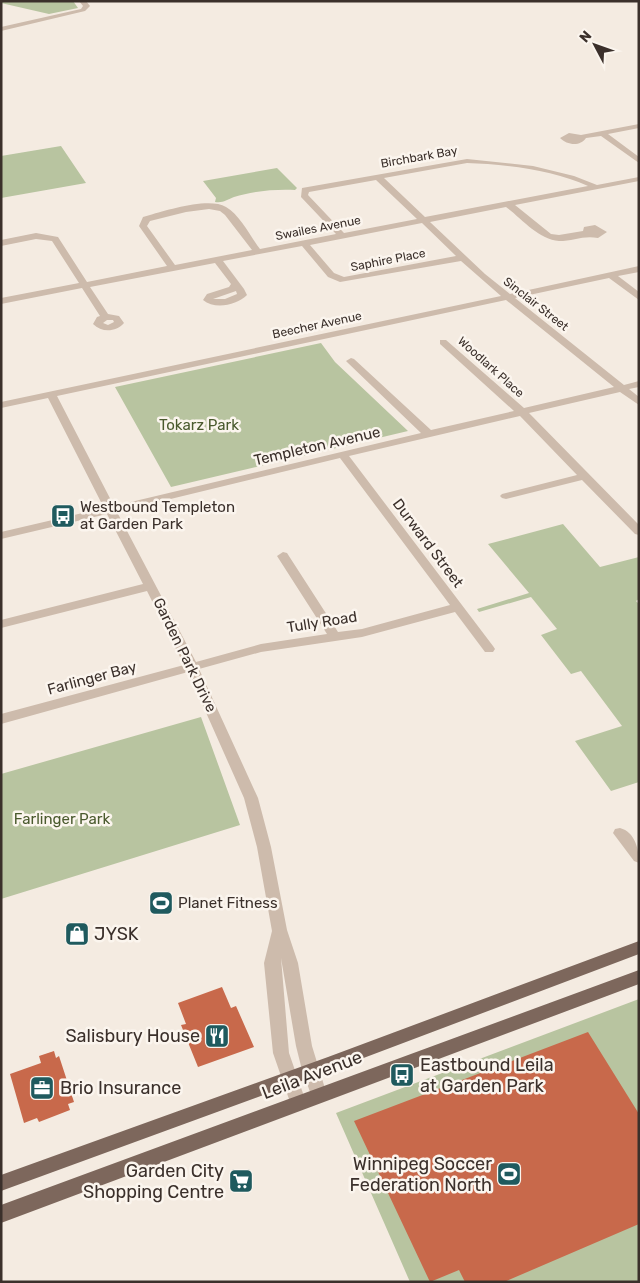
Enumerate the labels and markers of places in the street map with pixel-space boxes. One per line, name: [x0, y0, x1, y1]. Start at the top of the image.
place label: Westbound Templeton at Garden Park: [80, 498, 235, 533]
bus stop icon: Westbound Templeton at Garden Park: [50, 503, 76, 529]
sports icon: Planet Fitness: [148, 890, 174, 916]
place label: Planet Fitness: [178, 894, 278, 912]
shop icon: JYSK: [64, 921, 90, 947]
place label: JYSK: [94, 923, 139, 945]
restaurant icon: Salisbury House: [204, 1023, 230, 1049]
place label: Salisbury House: [65, 1025, 200, 1047]
place label: Eastbound Leila at Garden Park: [420, 1054, 554, 1097]
bus stop icon: Eastbound Leila at Garden Park: [389, 1062, 415, 1088]
office icon: Brio Insurance: [29, 1075, 55, 1101]
place label: Brio Insurance: [60, 1077, 181, 1099]
place label: Winnipeg Soccer Federation North: [350, 1153, 492, 1196]
place label: Garden City Shopping Centre: [83, 1160, 224, 1203]
sports icon: Winnipeg Soccer Federation North: [496, 1161, 522, 1187]
supermarket icon: Garden City Shopping Centre: [228, 1168, 254, 1194]

